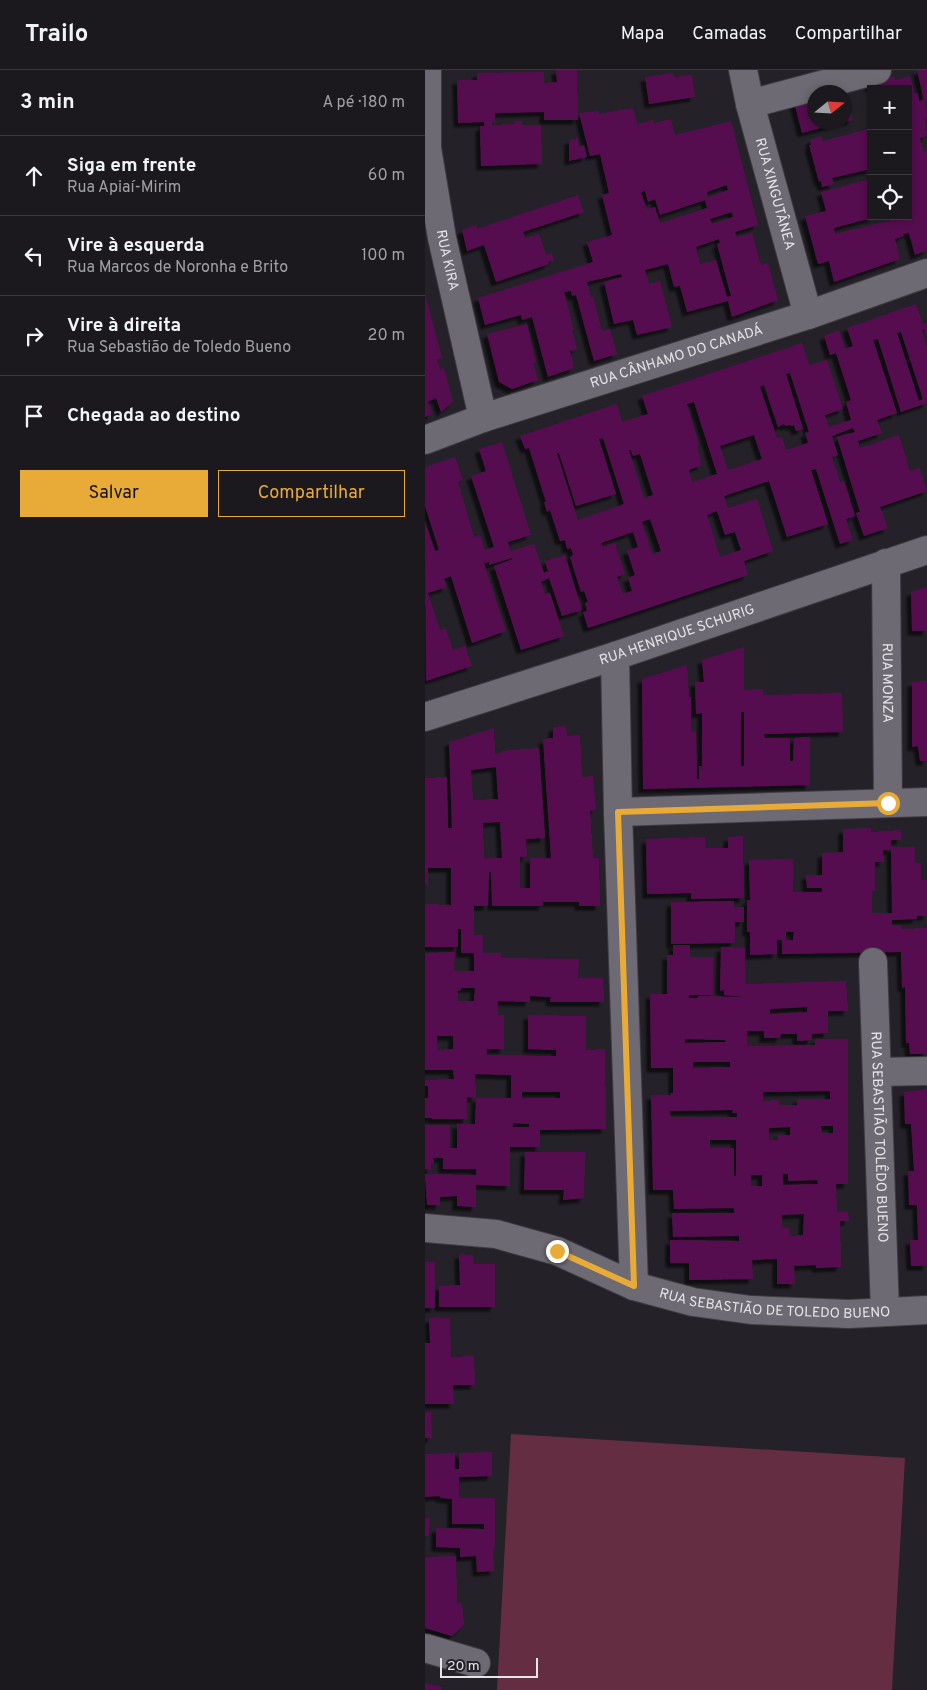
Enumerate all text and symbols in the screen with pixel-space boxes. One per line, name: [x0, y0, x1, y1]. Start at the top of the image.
text: Trailo: [25, 20, 88, 50]
text: Mapa: [621, 23, 664, 46]
text: Camadas: [692, 23, 767, 46]
text: Compartilhar: [795, 23, 902, 46]
north arrow: [807, 85, 852, 130]
map controls: [867, 85, 912, 220]
button: +: [867, 85, 912, 130]
text: 3 min: [20, 89, 75, 116]
text: A pé · 180 m: [322, 93, 405, 113]
button: −: [867, 130, 912, 175]
street label: RUA XINGUTÂNEA: [751, 136, 798, 252]
text: Siga em frente: [67, 154, 196, 178]
icon: ahead: [20, 162, 48, 190]
text: 60 m: [368, 166, 405, 186]
button: locate: [867, 175, 912, 220]
text: Rua Apiaí-Mirim: [67, 178, 181, 198]
street label: RUA KIRA: [432, 228, 462, 292]
text: Vire à esquerda: [67, 234, 205, 258]
icon: left: [20, 242, 48, 270]
text: 100 m: [361, 246, 405, 266]
text: Rua Marcos de Noronha e Brito: [67, 258, 288, 278]
text: Vire à direita: [67, 314, 181, 338]
street label: RUA CÂNHAMO DO CANADÁ: [588, 320, 765, 392]
icon: right: [20, 322, 48, 350]
text: 20 m: [368, 326, 405, 346]
text: Rua Sebastião de Toledo Bueno: [67, 338, 291, 358]
icon: arrive: [20, 402, 48, 430]
text: Chegada ao destino: [67, 404, 241, 428]
button: Salvar: [20, 470, 208, 517]
button: Compartilhar: [218, 470, 405, 517]
street label: RUA HENRIQUE SCHURIG: [597, 601, 757, 669]
street label: RUA MONZA: [878, 643, 896, 723]
route start: [877, 792, 900, 815]
street label: RUA SEBASTIÃO TOLÊDO BUENO: [867, 1031, 891, 1243]
route end: [546, 1240, 569, 1263]
street label: RUA SEBASTIÃO DE TOLEDO BUENO: [657, 1285, 891, 1323]
scale bar: [440, 1655, 537, 1678]
text: 20 m: [447, 1658, 480, 1675]

